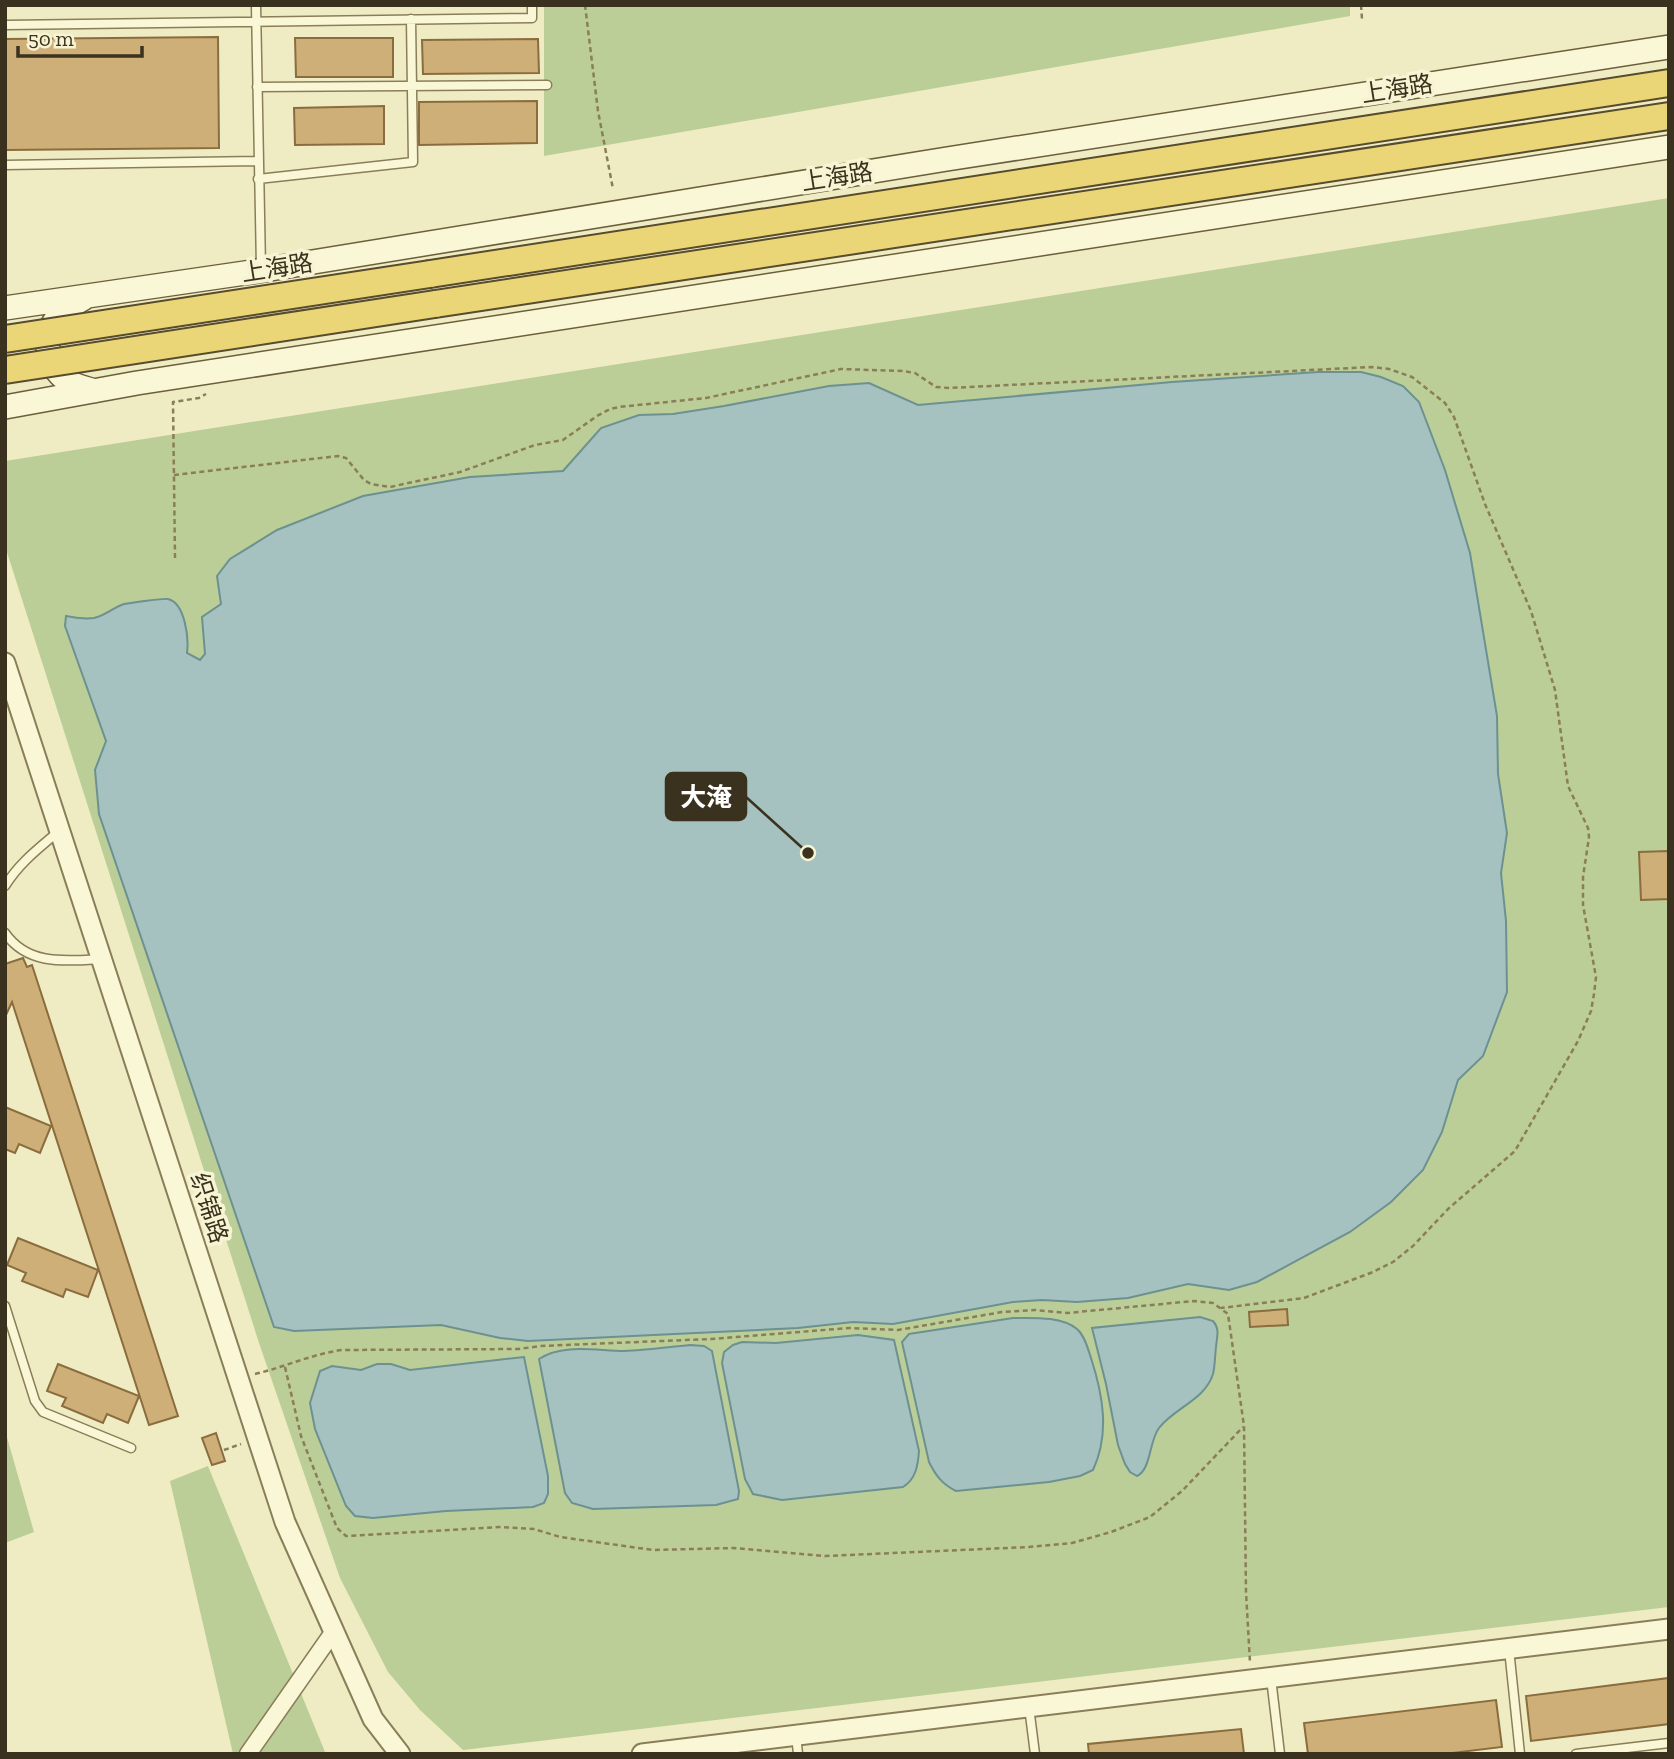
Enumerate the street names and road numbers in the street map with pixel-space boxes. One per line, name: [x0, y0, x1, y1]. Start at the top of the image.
street label: 上海路: [1359, 69, 1435, 108]
street label: 上海路: [799, 157, 875, 196]
street label: 上海路: [239, 248, 315, 287]
street label: 织锦路: [185, 1169, 234, 1247]

